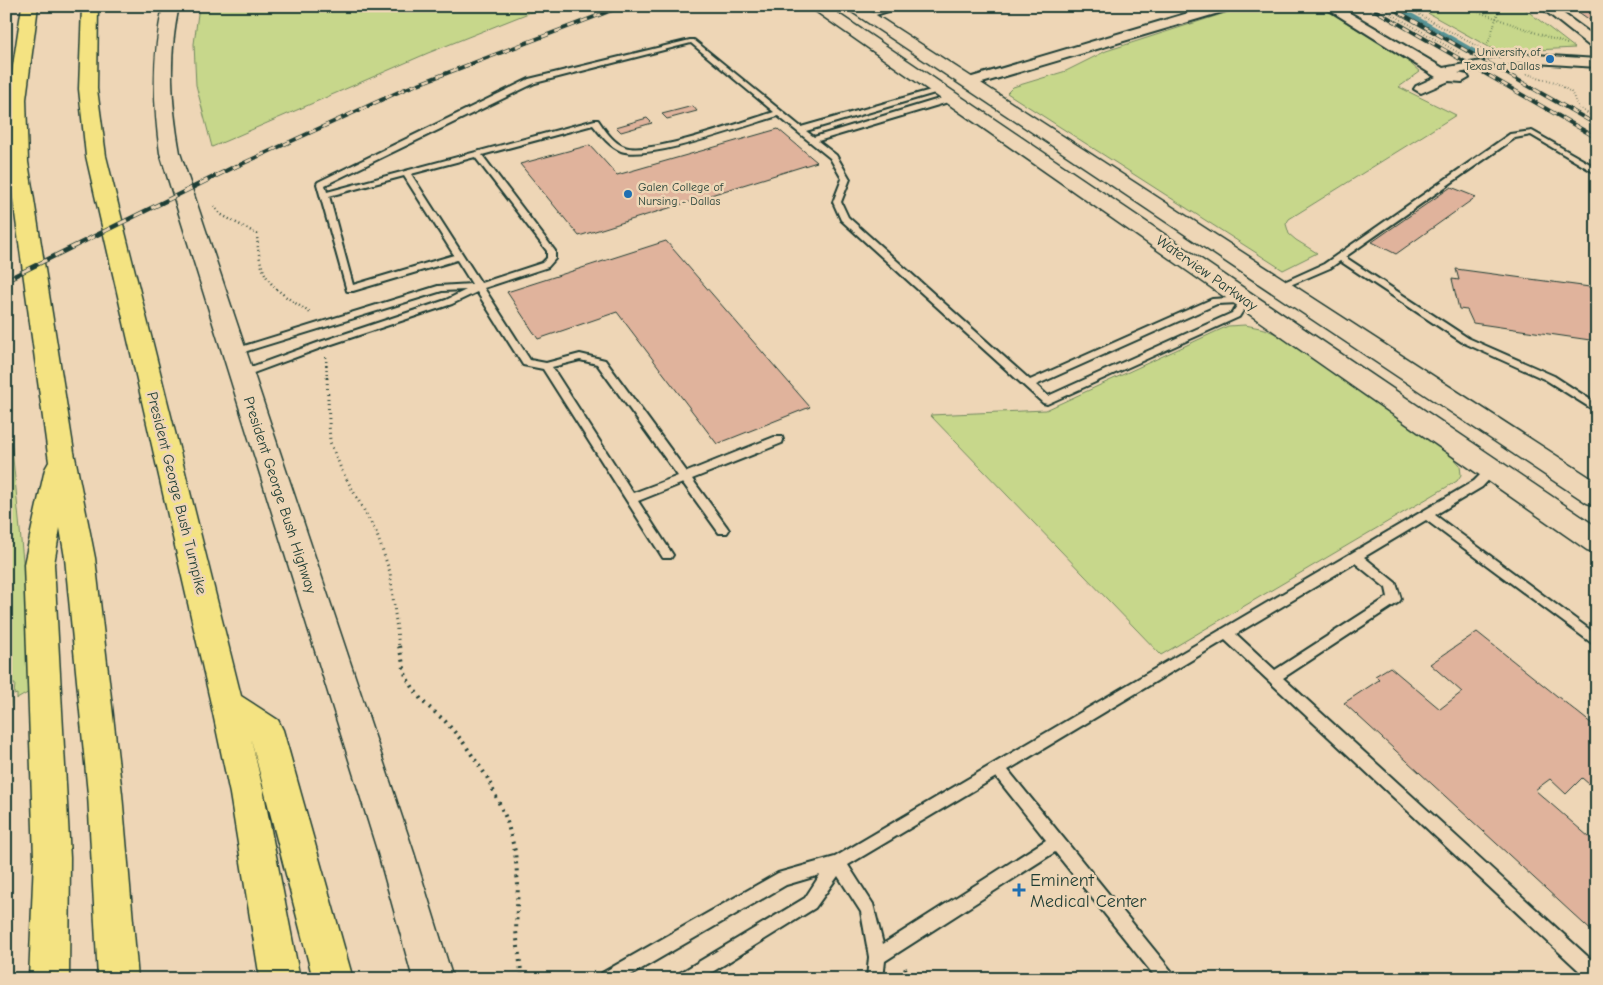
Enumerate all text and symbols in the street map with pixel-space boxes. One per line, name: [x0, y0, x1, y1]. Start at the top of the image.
place label: University of Texas at Dallas: [1464, 45, 1541, 73]
marker: University of Texas at Dallas: [1544, 53, 1556, 65]
place label: Galen College of Nursing - Dallas: [638, 180, 724, 208]
marker: Galen College of Nursing - Dallas: [622, 188, 634, 200]
street label: Waterview Parkway: [1153, 231, 1262, 315]
street label: President George Bush Turnpike: [143, 390, 211, 597]
street label: President George Bush Highway: [240, 394, 320, 596]
place label: Eminent Medical Center: [1030, 870, 1147, 912]
marker: Eminent Medical Center: [1012, 883, 1026, 897]

